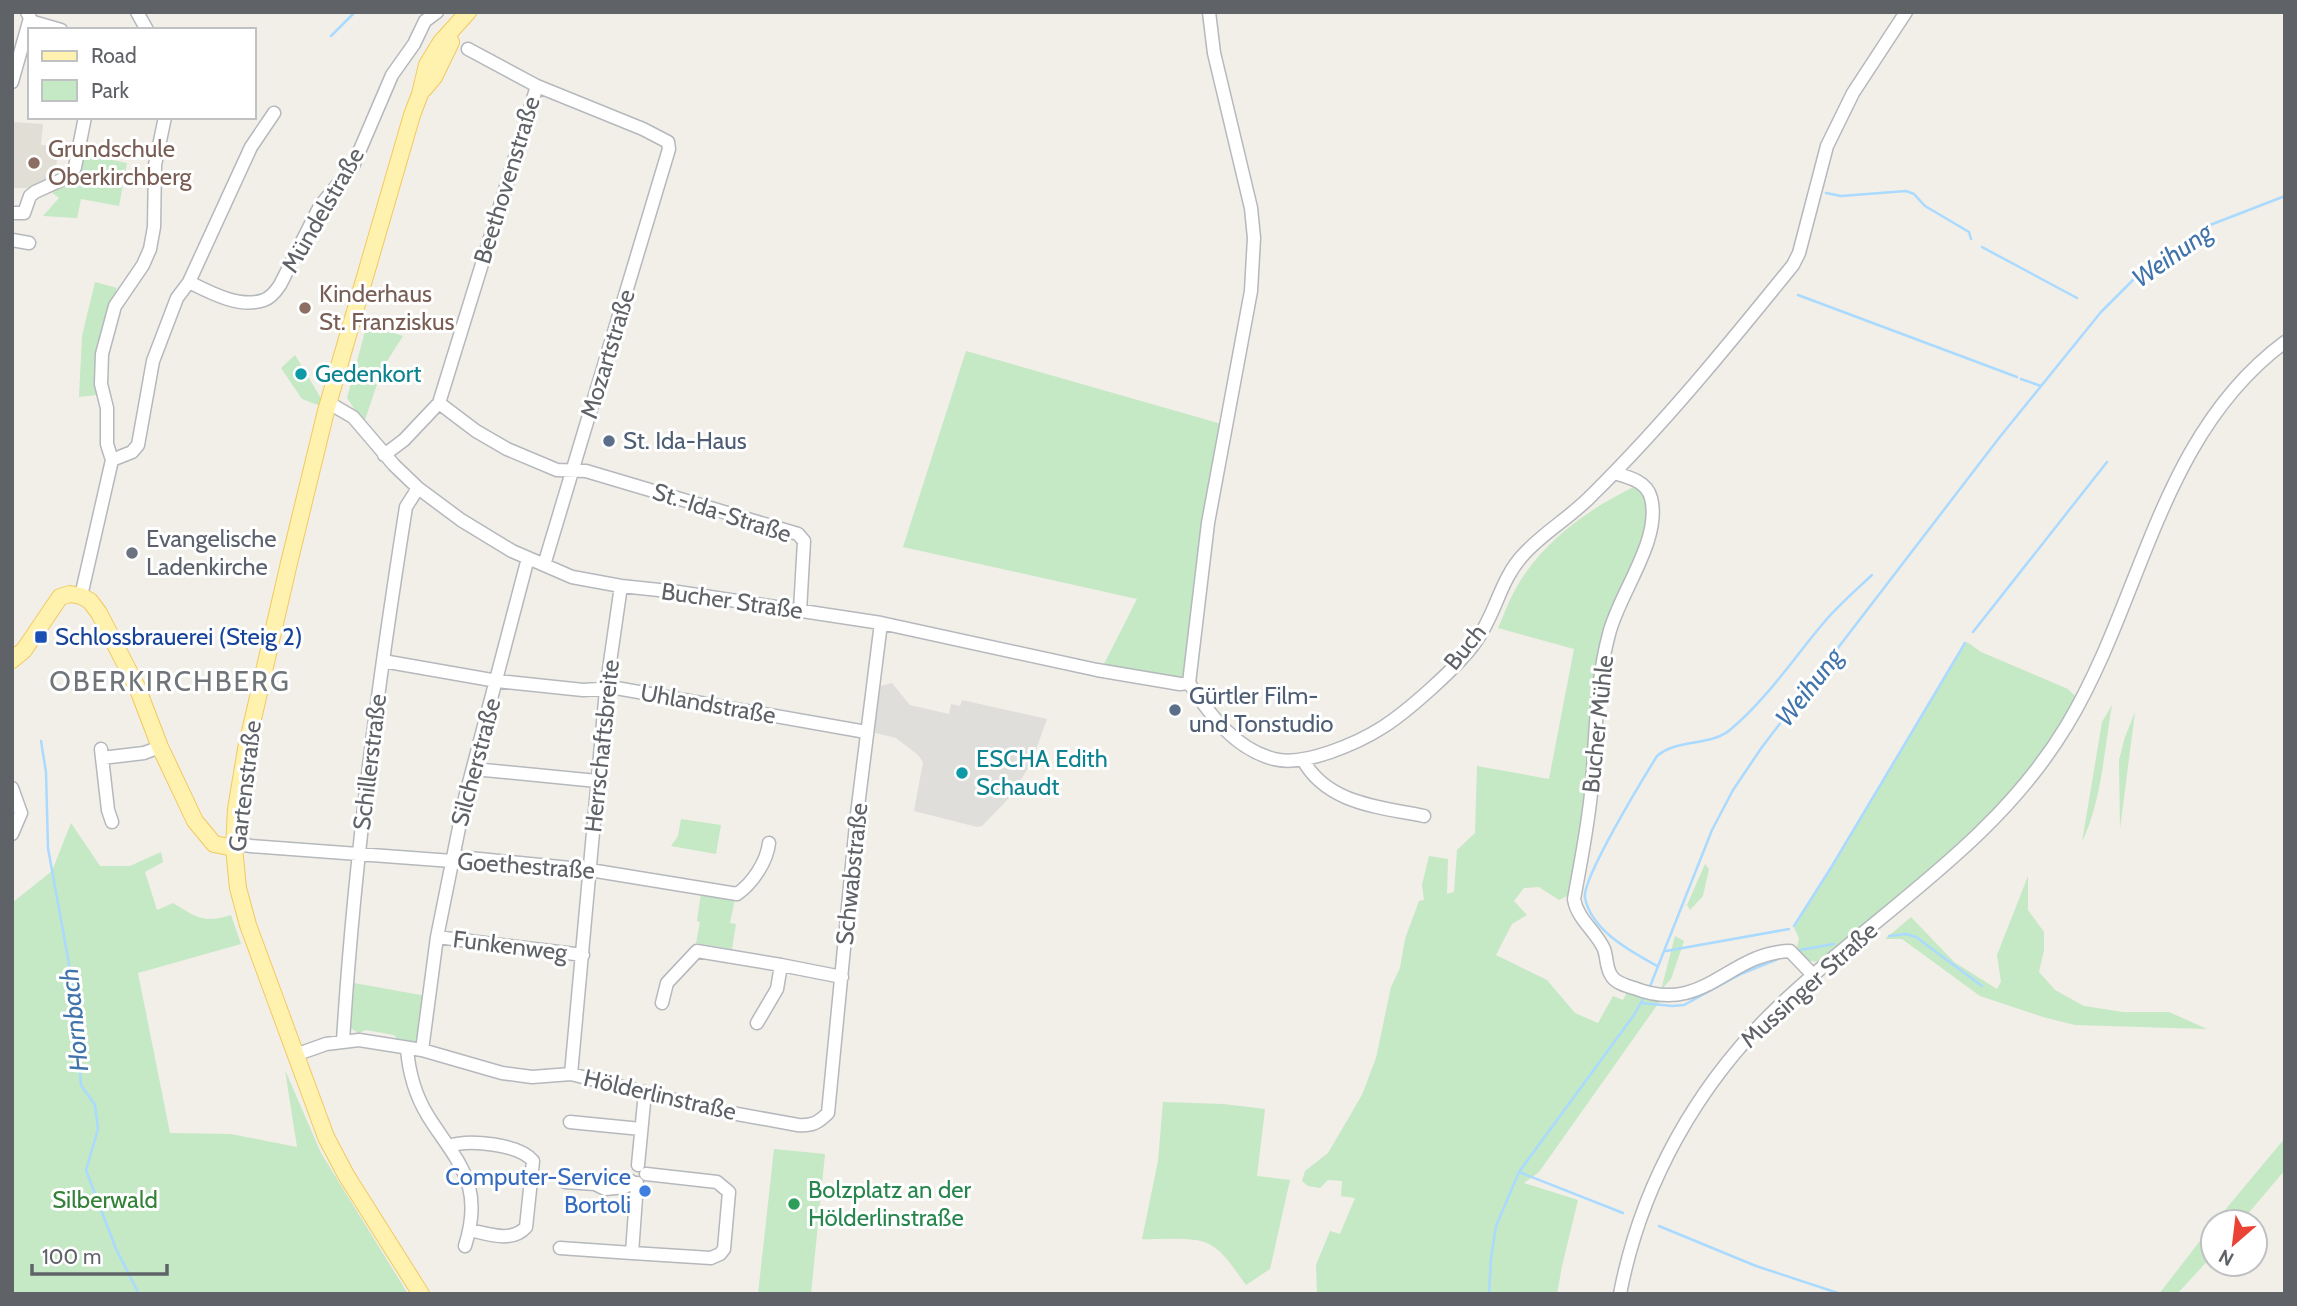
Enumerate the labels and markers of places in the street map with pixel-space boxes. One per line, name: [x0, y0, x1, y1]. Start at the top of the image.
place label: Grundschule Oberkirchberg: [48, 134, 193, 191]
marker: Grundschule Oberkirchberg: [26, 155, 42, 171]
place label: Kinderhaus St. Franziskus: [319, 279, 455, 336]
marker: Kinderhaus St. Franziskus: [297, 300, 313, 316]
place label: Gedenkort: [315, 359, 421, 388]
marker: Gedenkort: [293, 366, 309, 382]
place label: St. Ida-Haus: [623, 426, 747, 455]
marker: St. Ida-Haus: [601, 433, 617, 449]
place label: Evangelische Ladenkirche: [146, 524, 277, 581]
marker: Evangelische Ladenkirche: [124, 545, 140, 561]
place label: Schlossbrauerei (Steig 2): [55, 622, 302, 651]
marker: Schlossbrauerei (Steig 2): [33, 629, 49, 645]
place label: Gürtler Film- und Tonstudio: [1189, 681, 1333, 738]
marker: Gürtler Film- und Tonstudio: [1167, 702, 1183, 718]
place label: ESCHA Edith Schaudt: [976, 744, 1108, 801]
marker: ESCHA Edith Schaudt: [954, 765, 970, 781]
place label: Computer-Service Bortoli: [445, 1162, 631, 1219]
place label: Bolzplatz an der Hölderlinstraße: [808, 1175, 972, 1232]
marker: Computer-Service Bortoli: [637, 1183, 653, 1199]
marker: Bolzplatz an der Hölderlinstraße: [786, 1196, 802, 1212]

